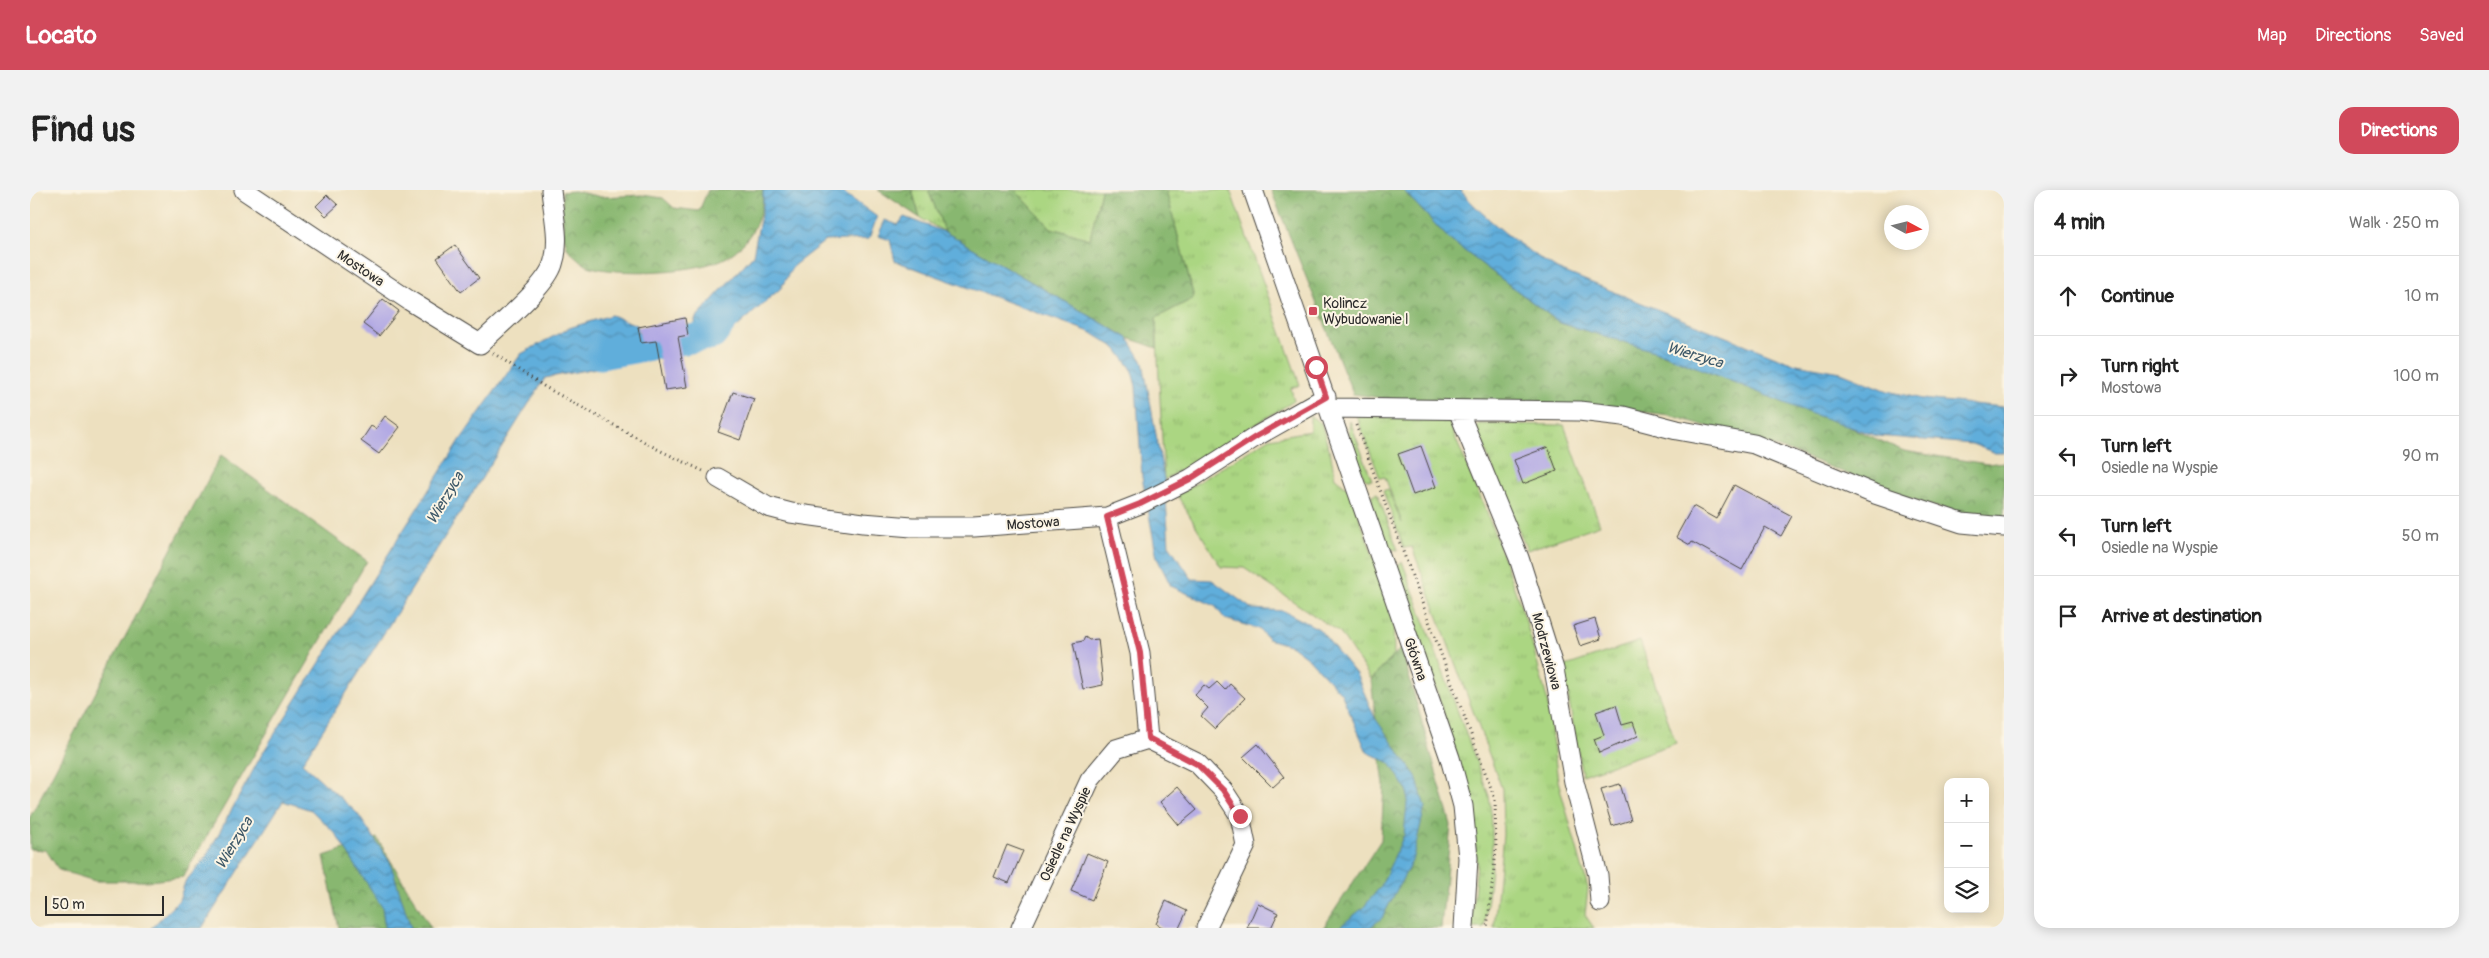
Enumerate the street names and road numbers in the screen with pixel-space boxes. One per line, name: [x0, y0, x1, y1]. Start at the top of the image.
street label: Mostowa: [334, 247, 387, 290]
street label: Mostowa: [1006, 513, 1060, 534]
street label: Modrzewiowa: [1528, 611, 1565, 691]
street label: Główna: [1400, 635, 1431, 683]
street label: Osiedle na Wyspie: [1036, 784, 1095, 884]

